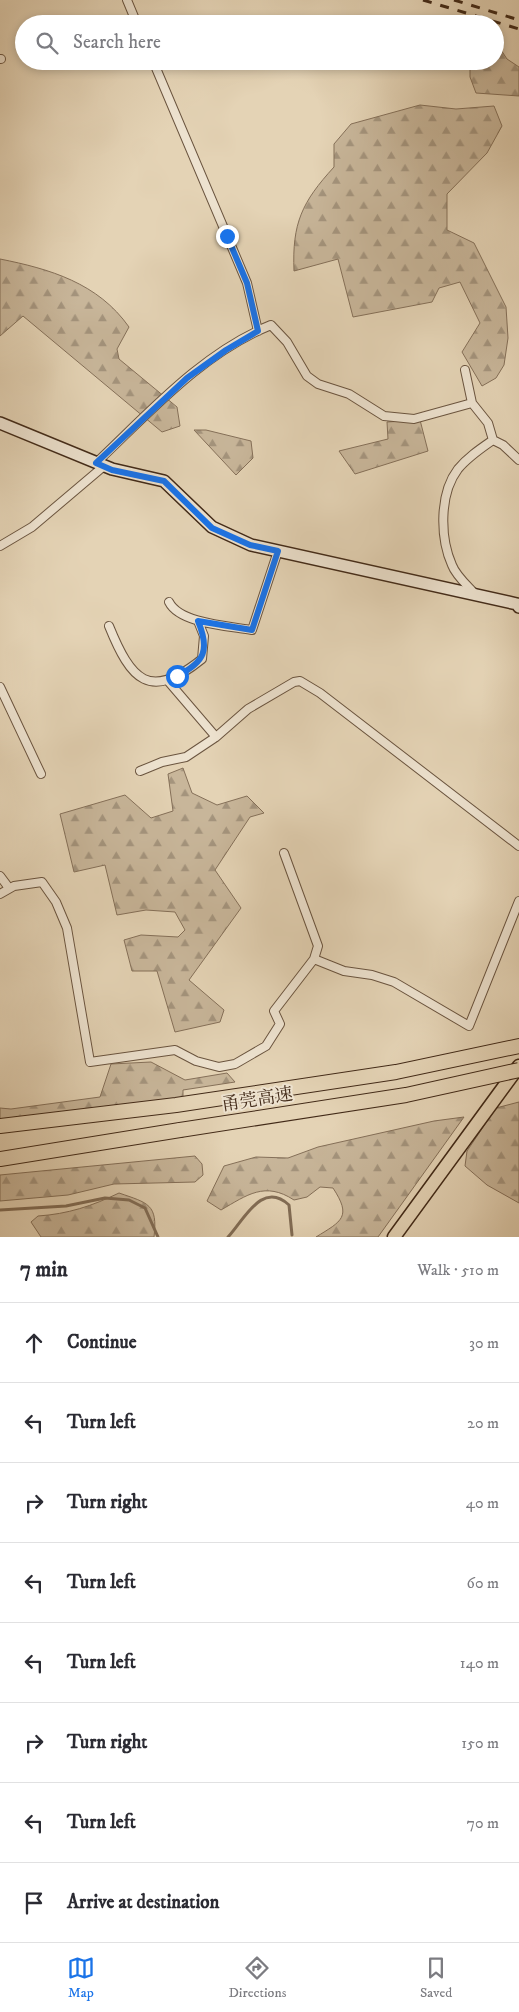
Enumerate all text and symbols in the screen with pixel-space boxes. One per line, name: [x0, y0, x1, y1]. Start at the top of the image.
search box: [15, 15, 504, 70]
icon: search: [33, 29, 61, 57]
text: Search here: [73, 31, 161, 54]
route end: [216, 225, 239, 248]
route start: [166, 665, 189, 688]
street label: 甬莞高速: [220, 1083, 294, 1116]
text: 7 min: [20, 1257, 68, 1283]
text: Walk · 510 m: [417, 1260, 499, 1280]
icon: ahead: [20, 1329, 48, 1357]
text: Continue: [67, 1331, 137, 1354]
text: 30 m: [469, 1333, 499, 1353]
icon: left: [20, 1409, 48, 1437]
text: Turn left: [67, 1411, 136, 1434]
text: 20 m: [467, 1413, 499, 1433]
icon: right: [20, 1489, 48, 1517]
text: Turn right: [67, 1491, 147, 1514]
text: 40 m: [466, 1493, 499, 1513]
icon: left: [20, 1569, 48, 1597]
text: Turn left: [67, 1571, 136, 1594]
text: 60 m: [467, 1573, 499, 1593]
icon: left: [20, 1649, 48, 1677]
text: Turn left: [67, 1651, 136, 1674]
text: 140 m: [460, 1653, 499, 1673]
icon: right: [20, 1729, 48, 1757]
text: Turn right: [67, 1731, 147, 1754]
text: 150 m: [461, 1733, 499, 1753]
icon: left: [20, 1809, 48, 1837]
text: Turn left: [67, 1811, 136, 1834]
text: 70 m: [467, 1813, 499, 1833]
icon: arrive: [20, 1889, 48, 1917]
text: Arrive at destination: [67, 1891, 219, 1914]
tab: Map: [67, 1954, 95, 2002]
tab: Directions: [228, 1954, 286, 2002]
tab: Saved: [420, 1954, 452, 2002]

